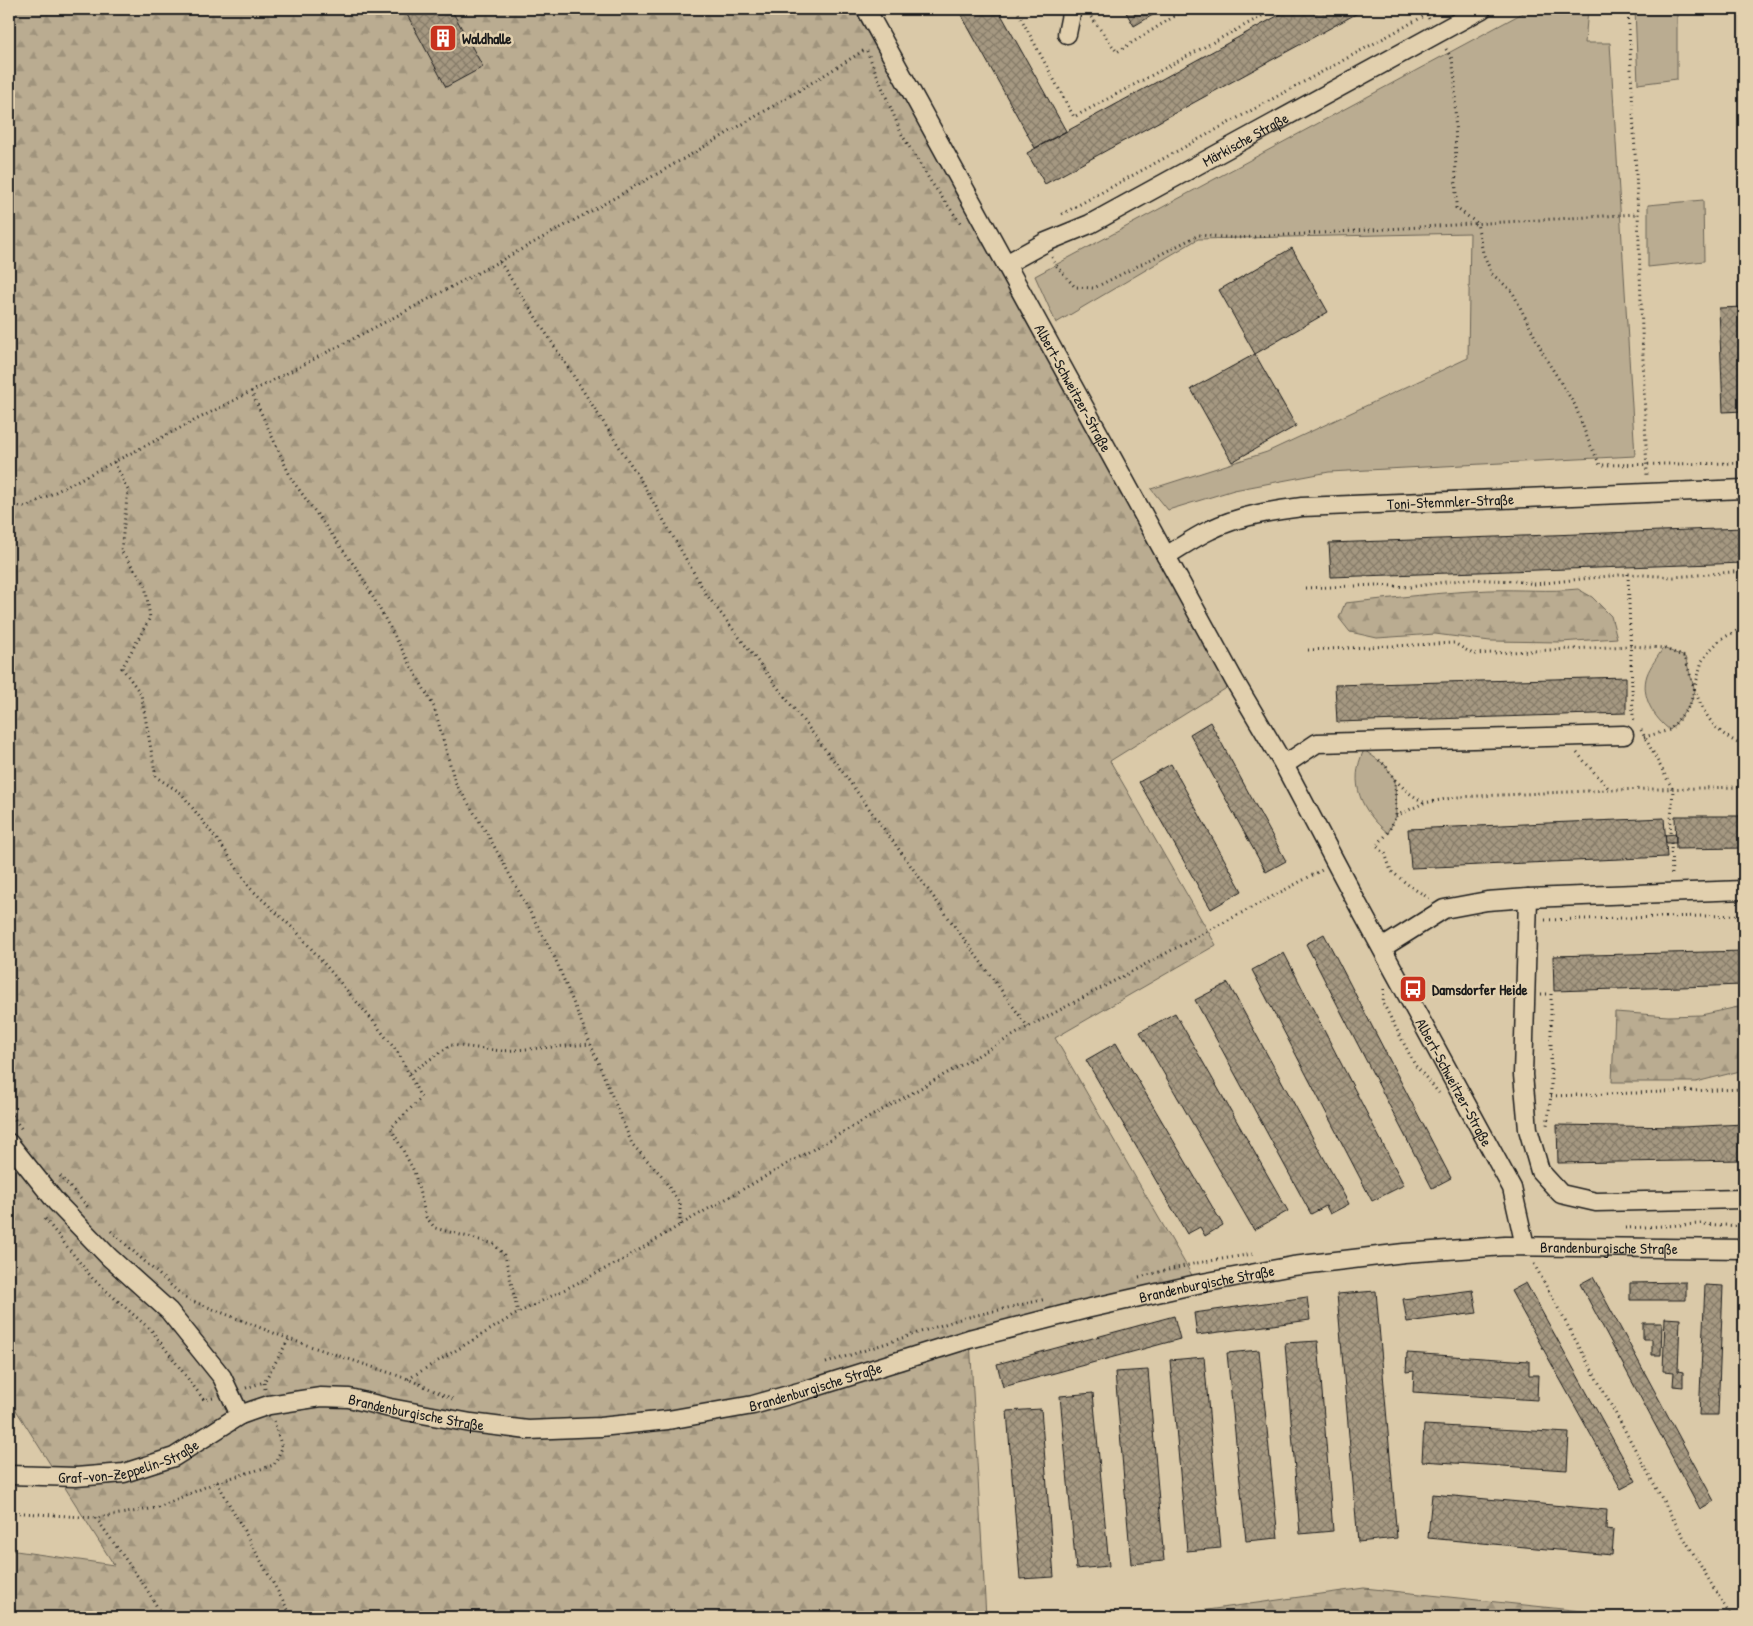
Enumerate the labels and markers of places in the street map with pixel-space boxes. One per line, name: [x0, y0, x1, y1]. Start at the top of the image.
building icon: Waldhalle: [428, 23, 458, 53]
place label: Waldhalle: [462, 28, 512, 49]
bus stop icon: Damsdorfer Heide: [1398, 974, 1428, 1004]
place label: Damsdorfer Heide: [1432, 979, 1527, 1000]

